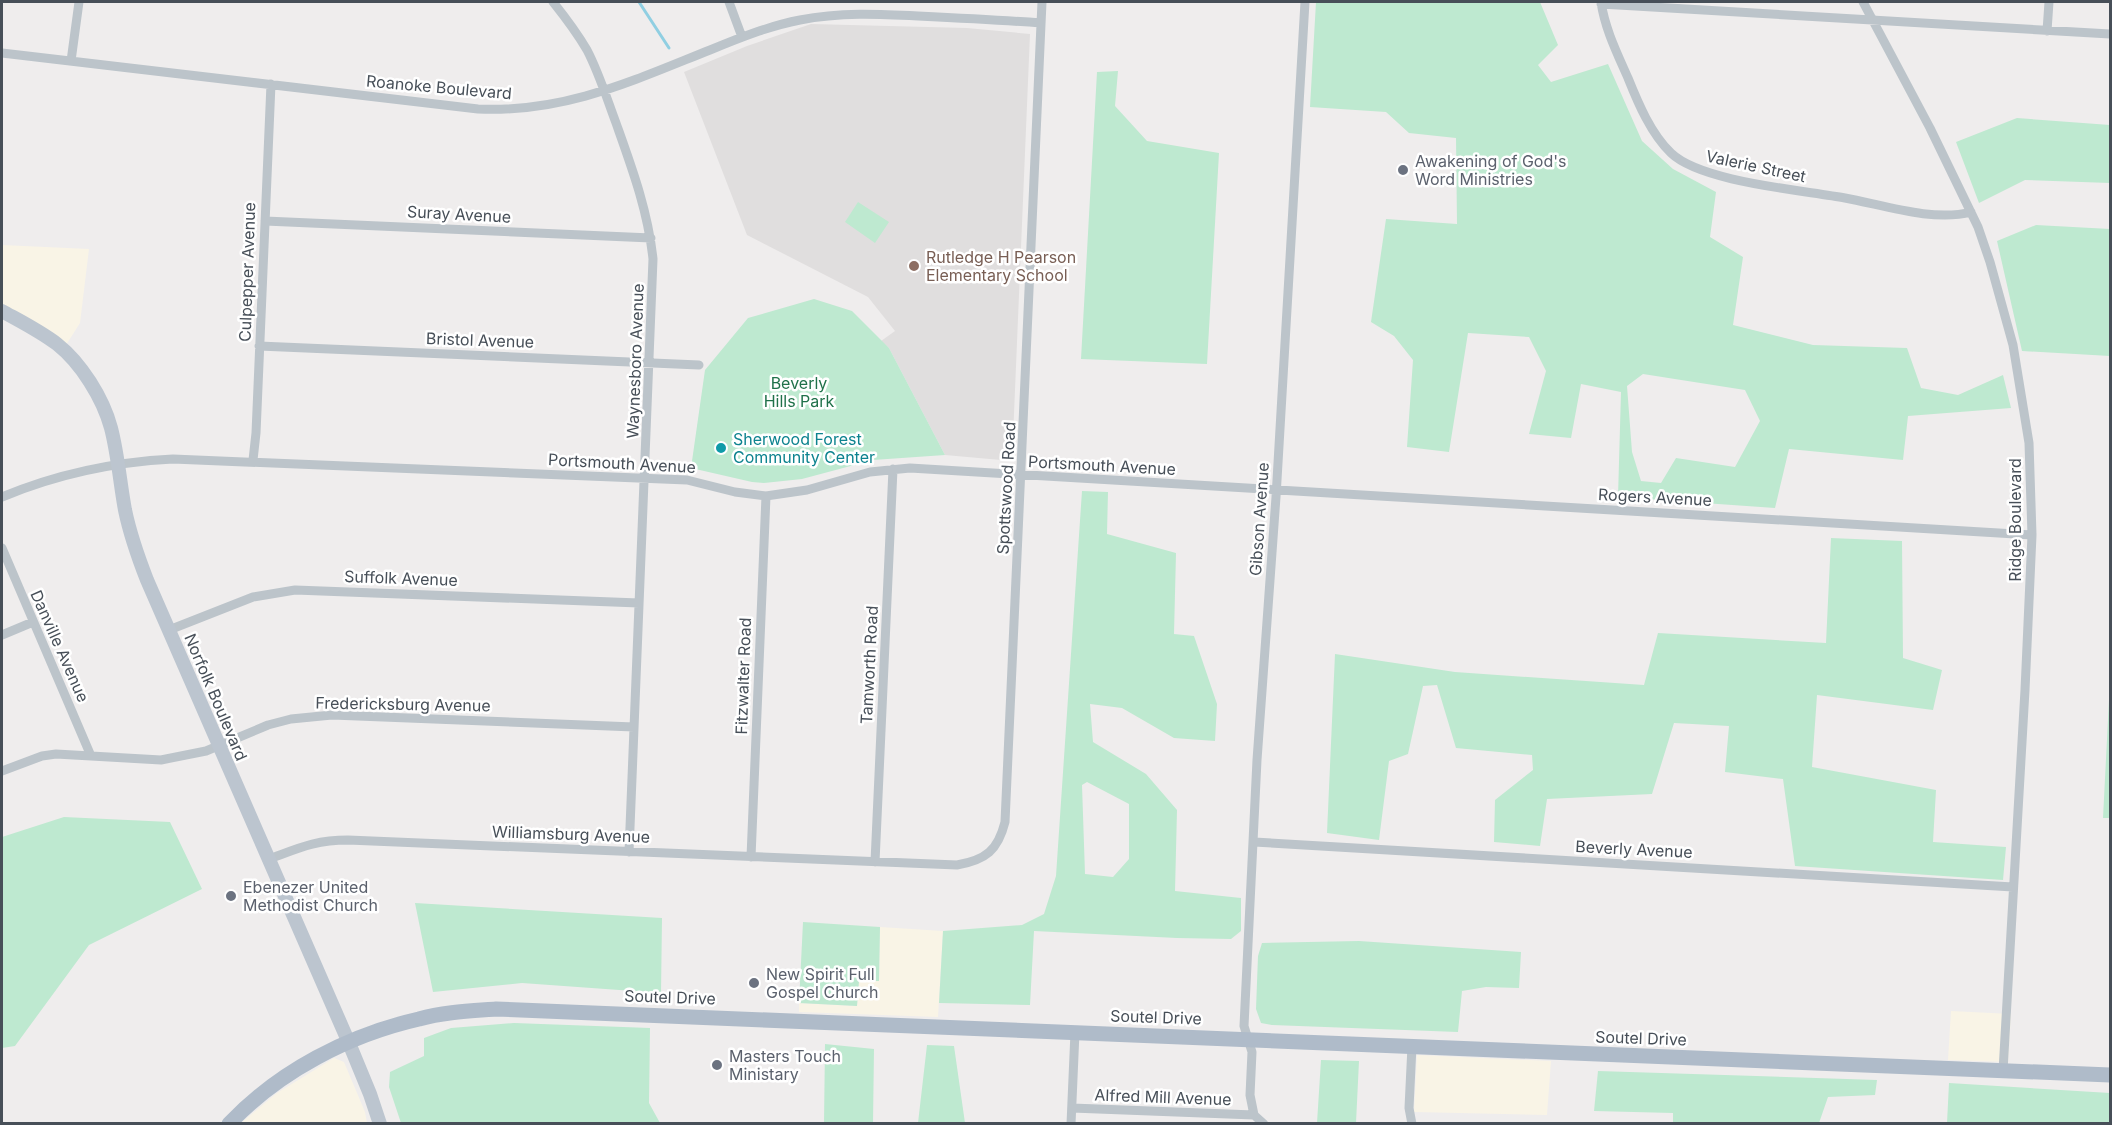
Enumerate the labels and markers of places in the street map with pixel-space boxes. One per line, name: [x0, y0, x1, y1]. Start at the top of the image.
place label: Awakening of God's Word Ministries: [1415, 151, 1566, 189]
marker: Awakening of God's Word Ministries: [1396, 163, 1410, 177]
place label: Rutledge H Pearson Elementary School: [926, 247, 1076, 285]
marker: Rutledge H Pearson Elementary School: [907, 259, 921, 273]
place label: Sherwood Forest Community Center: [733, 429, 875, 467]
marker: Sherwood Forest Community Center: [714, 441, 728, 455]
place label: Ebenezer United Methodist Church: [243, 877, 378, 915]
marker: Ebenezer United Methodist Church: [224, 889, 238, 903]
place label: New Spirit Full Gospel Church: [766, 964, 878, 1002]
marker: New Spirit Full Gospel Church: [747, 976, 761, 990]
place label: Masters Touch Ministary: [729, 1046, 841, 1084]
marker: Masters Touch Ministary: [710, 1058, 724, 1072]

